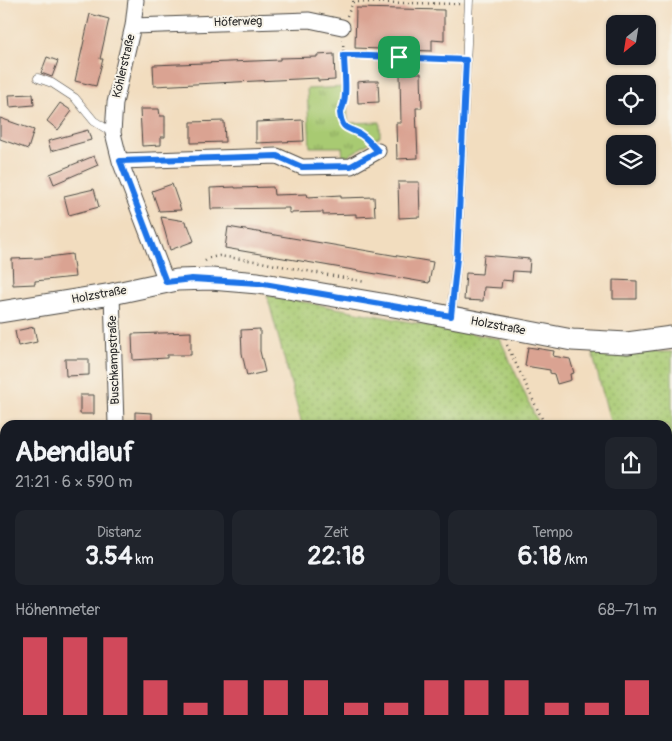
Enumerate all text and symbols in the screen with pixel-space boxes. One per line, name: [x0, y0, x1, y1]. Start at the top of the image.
street label: Höferweg: [213, 14, 263, 30]
north arrow: [606, 15, 656, 65]
map controls: [606, 15, 656, 185]
street label: Köhlerstraße: [109, 33, 139, 99]
pin: [378, 36, 420, 78]
icon: arrive: [385, 43, 413, 71]
button: locate: [606, 75, 656, 125]
button: layers: [606, 135, 656, 185]
street label: Holzstraße: [70, 283, 128, 307]
street label: Holzstraße: [469, 313, 527, 339]
street label: Buschkampstraße: [105, 315, 123, 405]
text: Abendlauf: [15, 435, 134, 470]
button: share: [605, 437, 657, 489]
text: 21:21 · 6 × 590 m: [15, 472, 132, 492]
text: Distanz: [97, 524, 142, 541]
text: Zeit: [324, 524, 348, 541]
text: Tempo: [533, 524, 573, 541]
text: 3.54: [85, 541, 132, 572]
text: 22:18: [307, 541, 365, 572]
text: 6:18: [518, 541, 561, 572]
text: km: [132, 551, 154, 568]
text: /km: [561, 551, 588, 568]
text: Höhenmeter: [15, 600, 100, 620]
text: 68–71 m: [598, 600, 657, 620]

